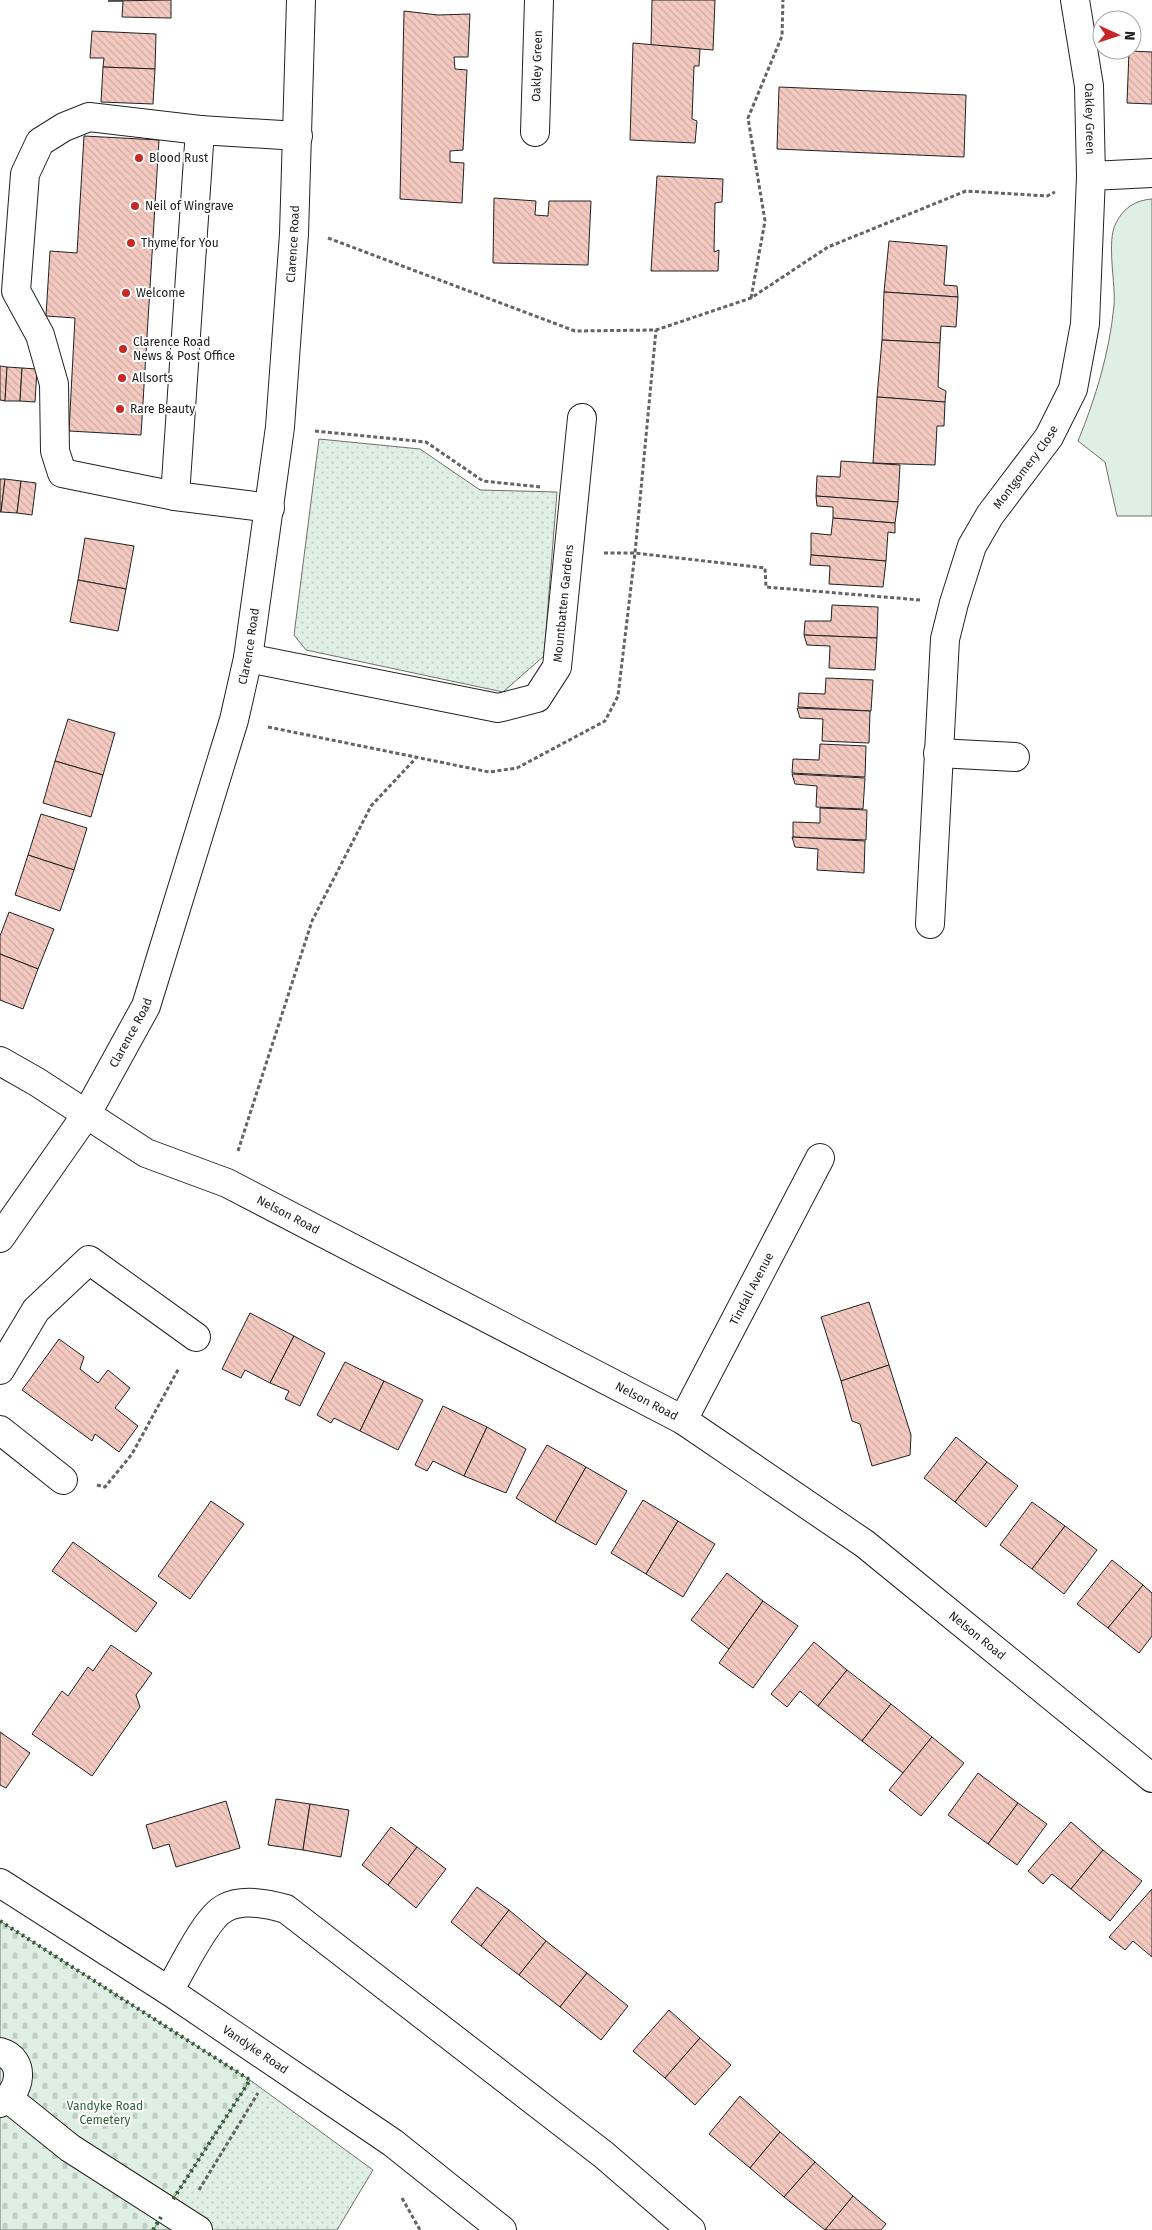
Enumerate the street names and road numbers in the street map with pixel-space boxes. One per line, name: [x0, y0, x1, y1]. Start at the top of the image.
street label: Oakley Green: [529, 30, 545, 102]
street label: Oakley Green: [1082, 83, 1098, 155]
street label: Clarence Road: [283, 205, 302, 283]
street label: Montgomery Close: [990, 423, 1061, 512]
street label: Mountbatten Gardens: [551, 543, 576, 663]
street label: Clarence Road: [235, 607, 262, 686]
street label: Clarence Road: [106, 996, 155, 1070]
street label: Nelson Road: [254, 1193, 322, 1237]
street label: Tindall Avenue: [727, 1250, 776, 1328]
street label: Nelson Road: [613, 1379, 680, 1423]
street label: Nelson Road: [946, 1608, 1008, 1663]
street label: Vandyke Road: [220, 2022, 291, 2077]

